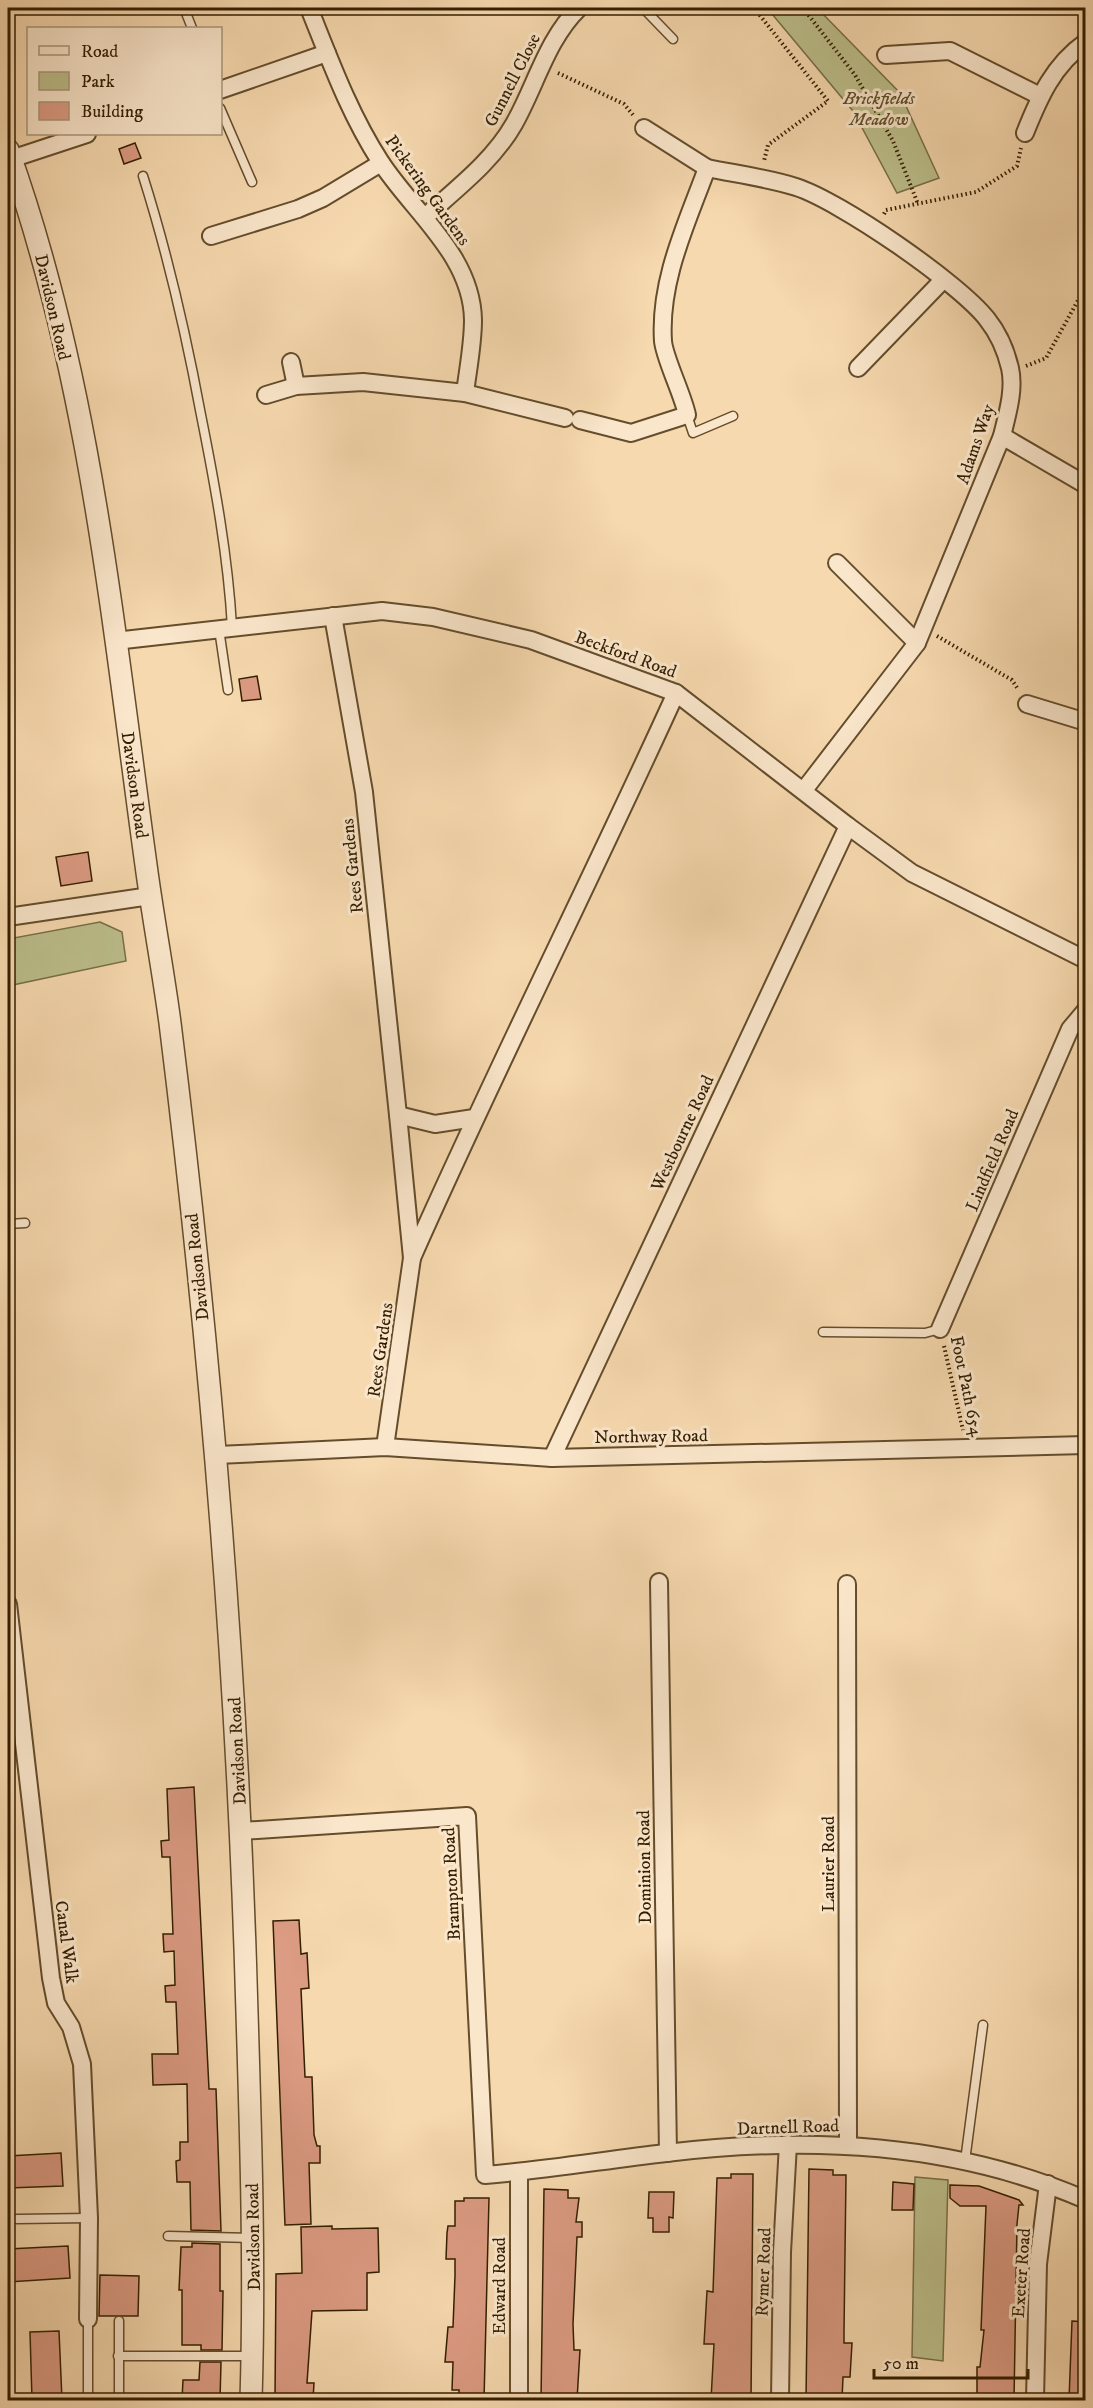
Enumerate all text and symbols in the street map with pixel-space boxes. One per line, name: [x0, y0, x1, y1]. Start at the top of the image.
legend: [27, 27, 222, 135]
street label: Gunnell Close: [480, 30, 546, 131]
text: Road: [81, 41, 118, 63]
text: Park: [81, 71, 115, 93]
park label: Brickfields Meadow: [842, 88, 915, 131]
text: Building: [81, 101, 143, 123]
street label: Pickering Gardens: [380, 131, 475, 250]
street label: Davidson Road: [29, 252, 75, 362]
street label: Adams Way: [952, 401, 1000, 487]
street label: Beckford Road: [572, 626, 680, 684]
street label: Davidson Road: [116, 730, 152, 840]
street label: Rees Gardens: [337, 817, 369, 914]
street label: Westbourne Road: [646, 1072, 719, 1196]
street label: Lindfield Road: [961, 1106, 1024, 1215]
street label: Davidson Road: [181, 1212, 215, 1322]
street label: Rees Gardens: [363, 1301, 399, 1399]
street label: Foot Path 654: [945, 1334, 988, 1439]
street label: Northway Road: [594, 1425, 708, 1449]
street label: Davidson Road: [224, 1697, 252, 1805]
street label: Dominion Road: [633, 1810, 657, 1924]
street label: Laurier Road: [818, 1816, 840, 1912]
street label: Brampton Road: [438, 1827, 466, 1941]
street label: Canal Walk: [49, 1899, 83, 1985]
street label: Dartnell Road: [737, 2115, 840, 2141]
street label: Davidson Road: [242, 2183, 266, 2291]
street label: Rymer Road: [751, 2227, 777, 2317]
street label: Exeter Road: [1008, 2227, 1036, 2319]
street label: Edward Road: [489, 2237, 511, 2335]
scale bar: [874, 2342, 1028, 2380]
text: 50 m: [883, 2353, 919, 2375]

